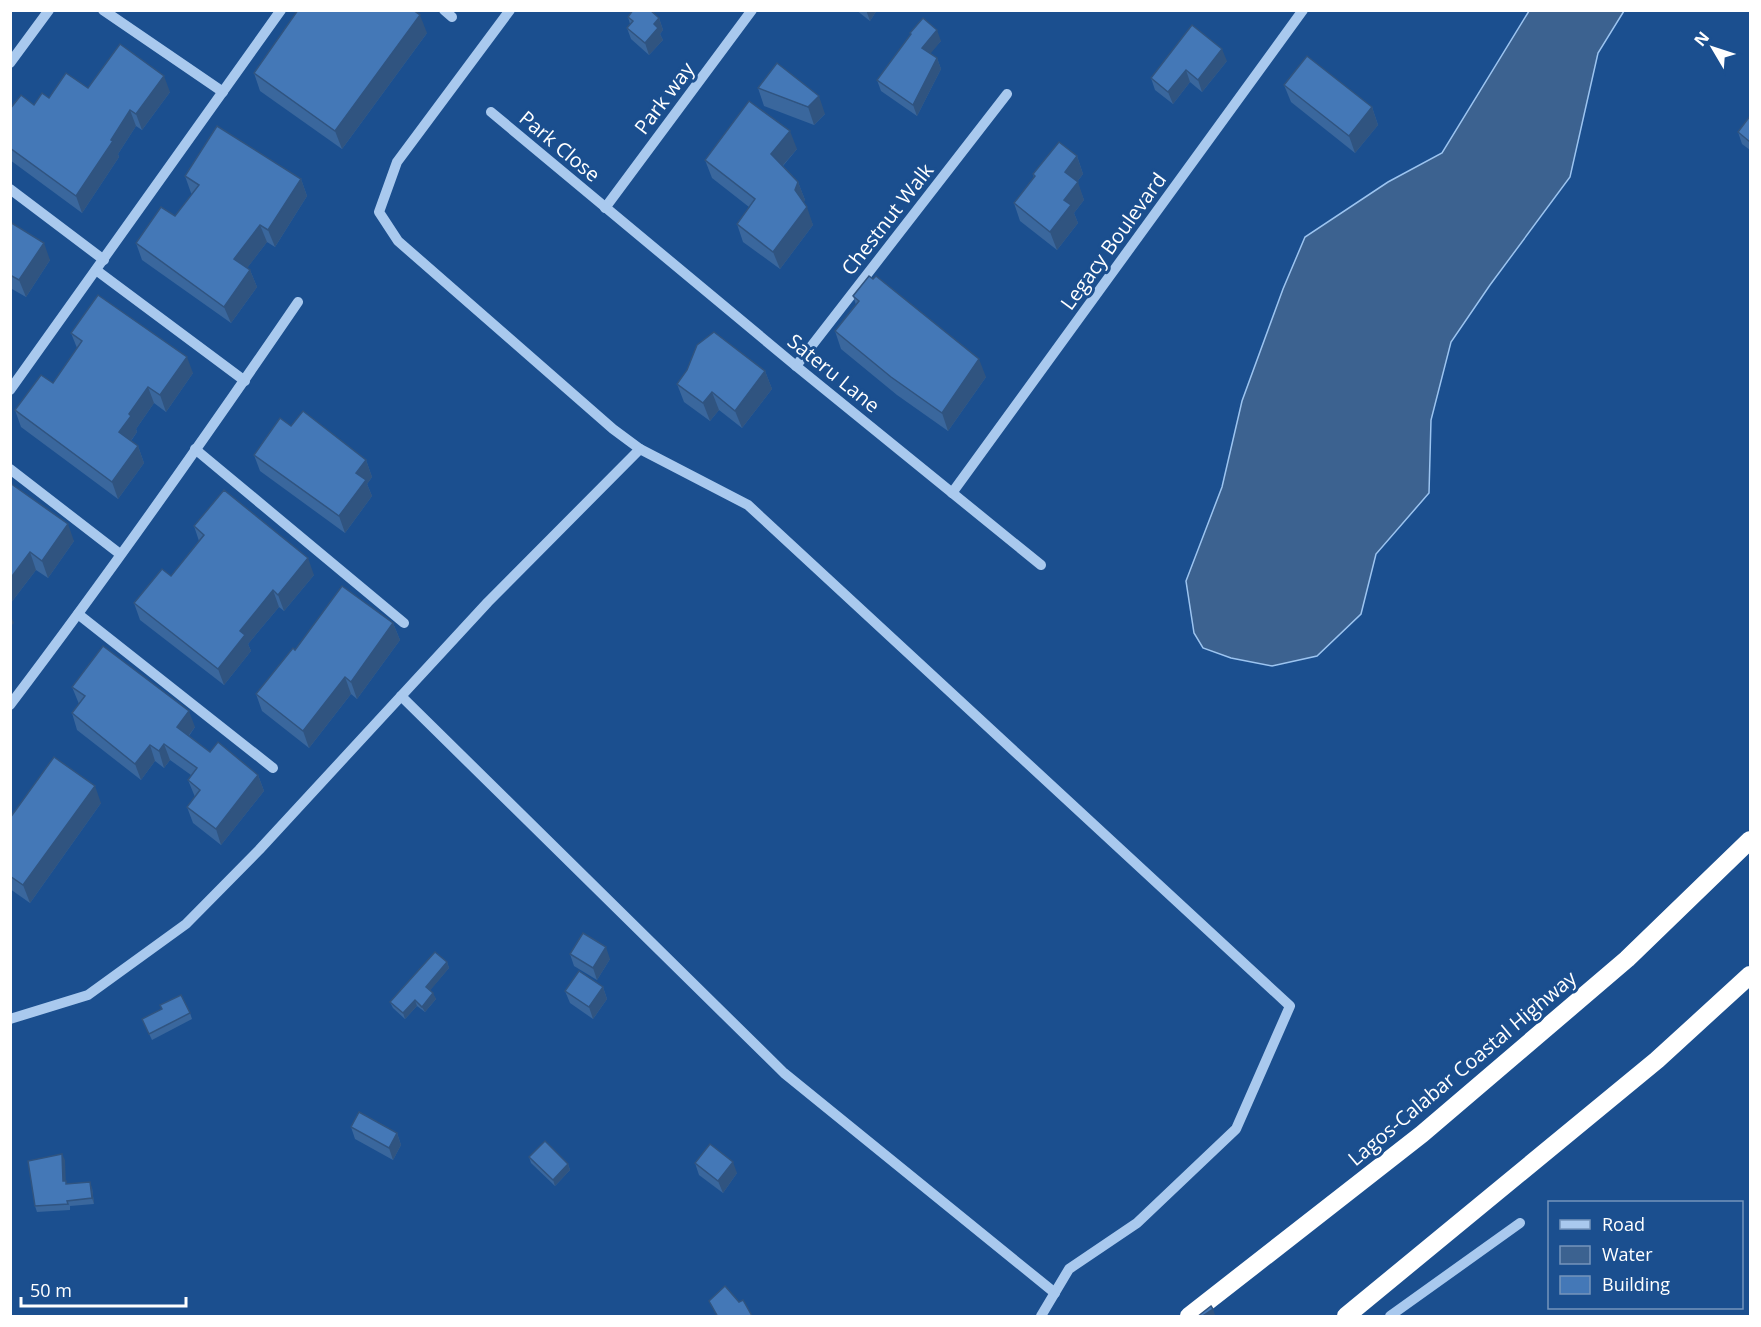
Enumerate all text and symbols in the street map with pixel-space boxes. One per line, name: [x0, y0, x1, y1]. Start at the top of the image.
north arrow: [1683, 18, 1743, 78]
text: N: [1689, 27, 1714, 51]
street label: Park way: [628, 56, 701, 140]
street label: Park Close: [514, 104, 606, 188]
street label: Chestnut Walk: [835, 157, 939, 280]
street label: Legacy Boulevard: [1054, 167, 1172, 315]
street label: Sateru Lane: [782, 328, 886, 418]
street label: Lagos-Calabar Coastal Highway: [1342, 964, 1583, 1172]
legend: [1548, 1201, 1743, 1309]
text: Road: [1602, 1212, 1645, 1236]
text: Water: [1602, 1242, 1653, 1266]
scale bar: [21, 1270, 186, 1308]
text: Building: [1602, 1272, 1670, 1296]
text: 50 m: [30, 1278, 72, 1302]

